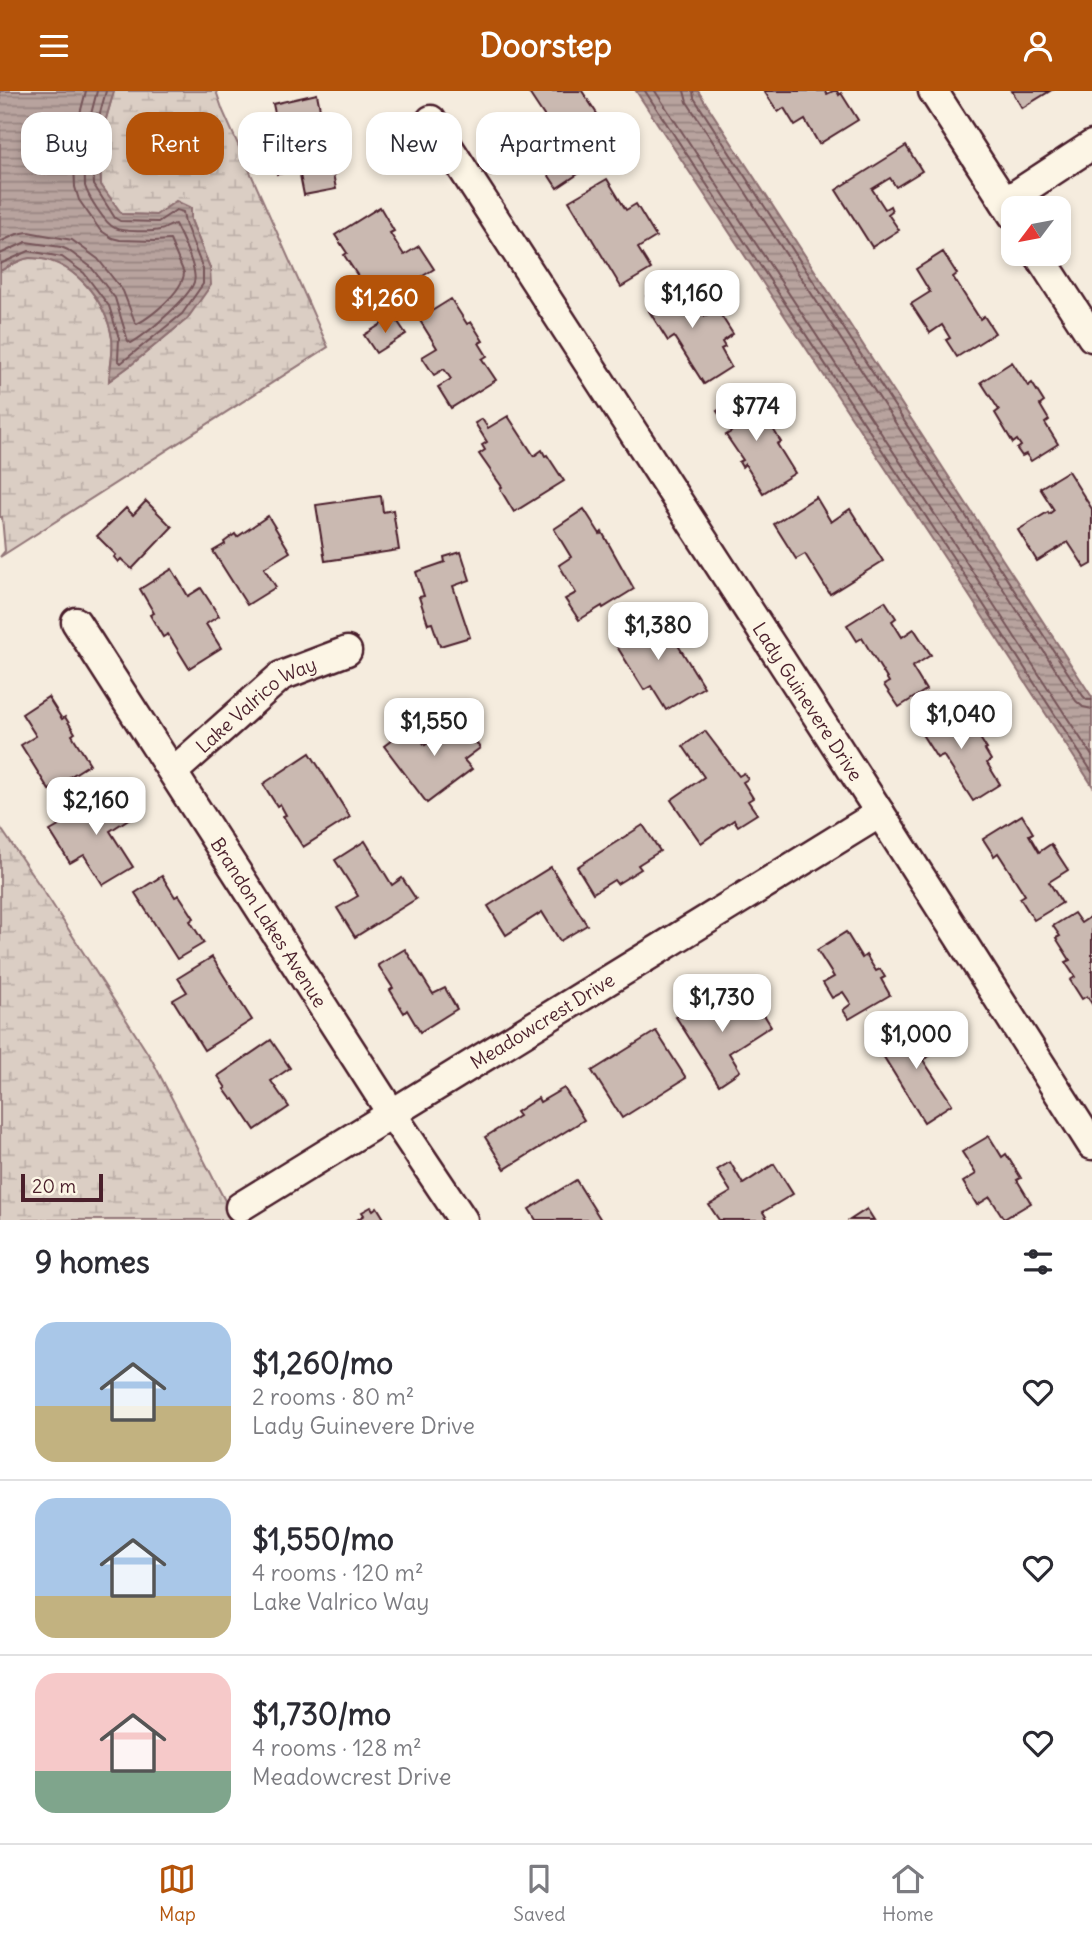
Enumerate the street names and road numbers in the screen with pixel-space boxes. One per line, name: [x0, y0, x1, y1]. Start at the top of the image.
street label: Lady Guinevere Drive: [748, 618, 868, 785]
street label: Lake Valrico Way: [191, 652, 320, 758]
street label: Brandon Lakes Avenue: [206, 833, 332, 1012]
street label: Meadowcrest Drive: [466, 967, 619, 1074]

